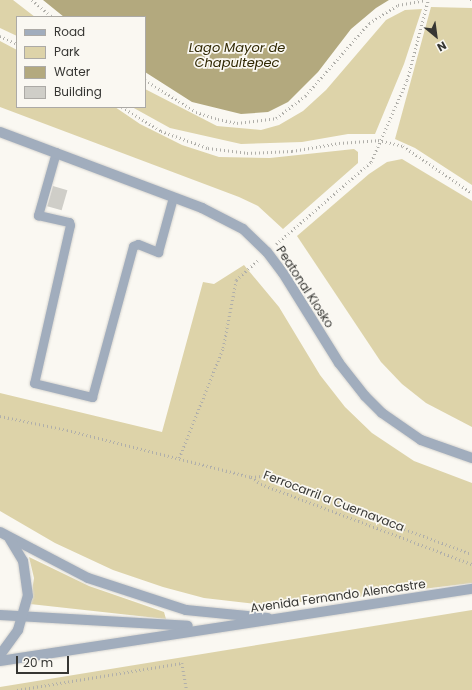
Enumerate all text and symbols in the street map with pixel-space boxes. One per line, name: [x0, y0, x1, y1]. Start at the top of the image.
legend: [16, 16, 146, 108]
north arrow: [416, 16, 456, 56]
text: Road: [54, 23, 85, 40]
text: N: [434, 37, 449, 55]
water label: Lago Mayor de Chapultepec: [189, 41, 285, 72]
text: Park: [54, 43, 80, 60]
text: Water: [54, 63, 90, 80]
text: Building: [54, 83, 102, 100]
street label: Peatonal Kiosko: [273, 243, 337, 331]
street label: Ferrocarril a Cuernavaca: [262, 467, 406, 535]
street label: Avenida Fernando Alencastre: [249, 577, 427, 615]
scale bar: [18, 648, 71, 674]
text: 20 m: [23, 654, 53, 671]

